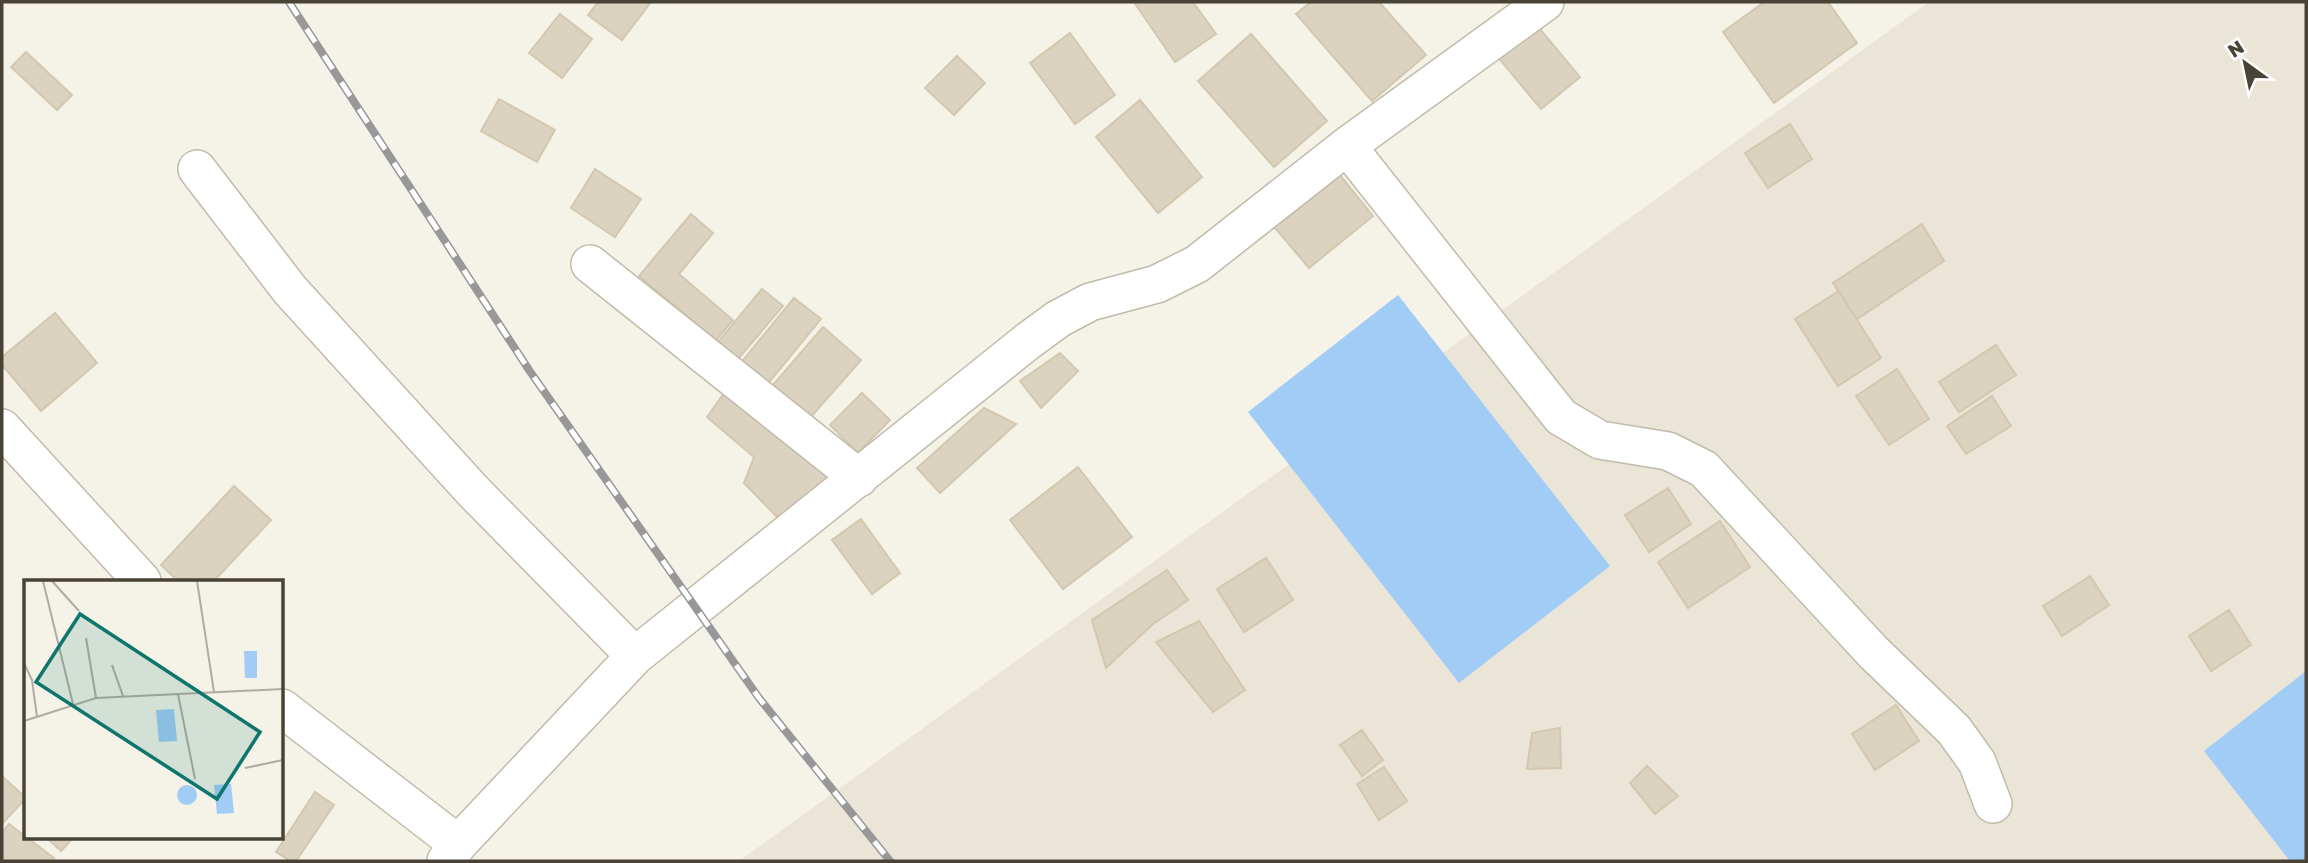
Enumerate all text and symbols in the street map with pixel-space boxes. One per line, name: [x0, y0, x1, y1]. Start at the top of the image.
north arrow: [2210, 28, 2280, 98]
text: N: [2223, 35, 2248, 62]
inset map: [24, 580, 284, 838]

